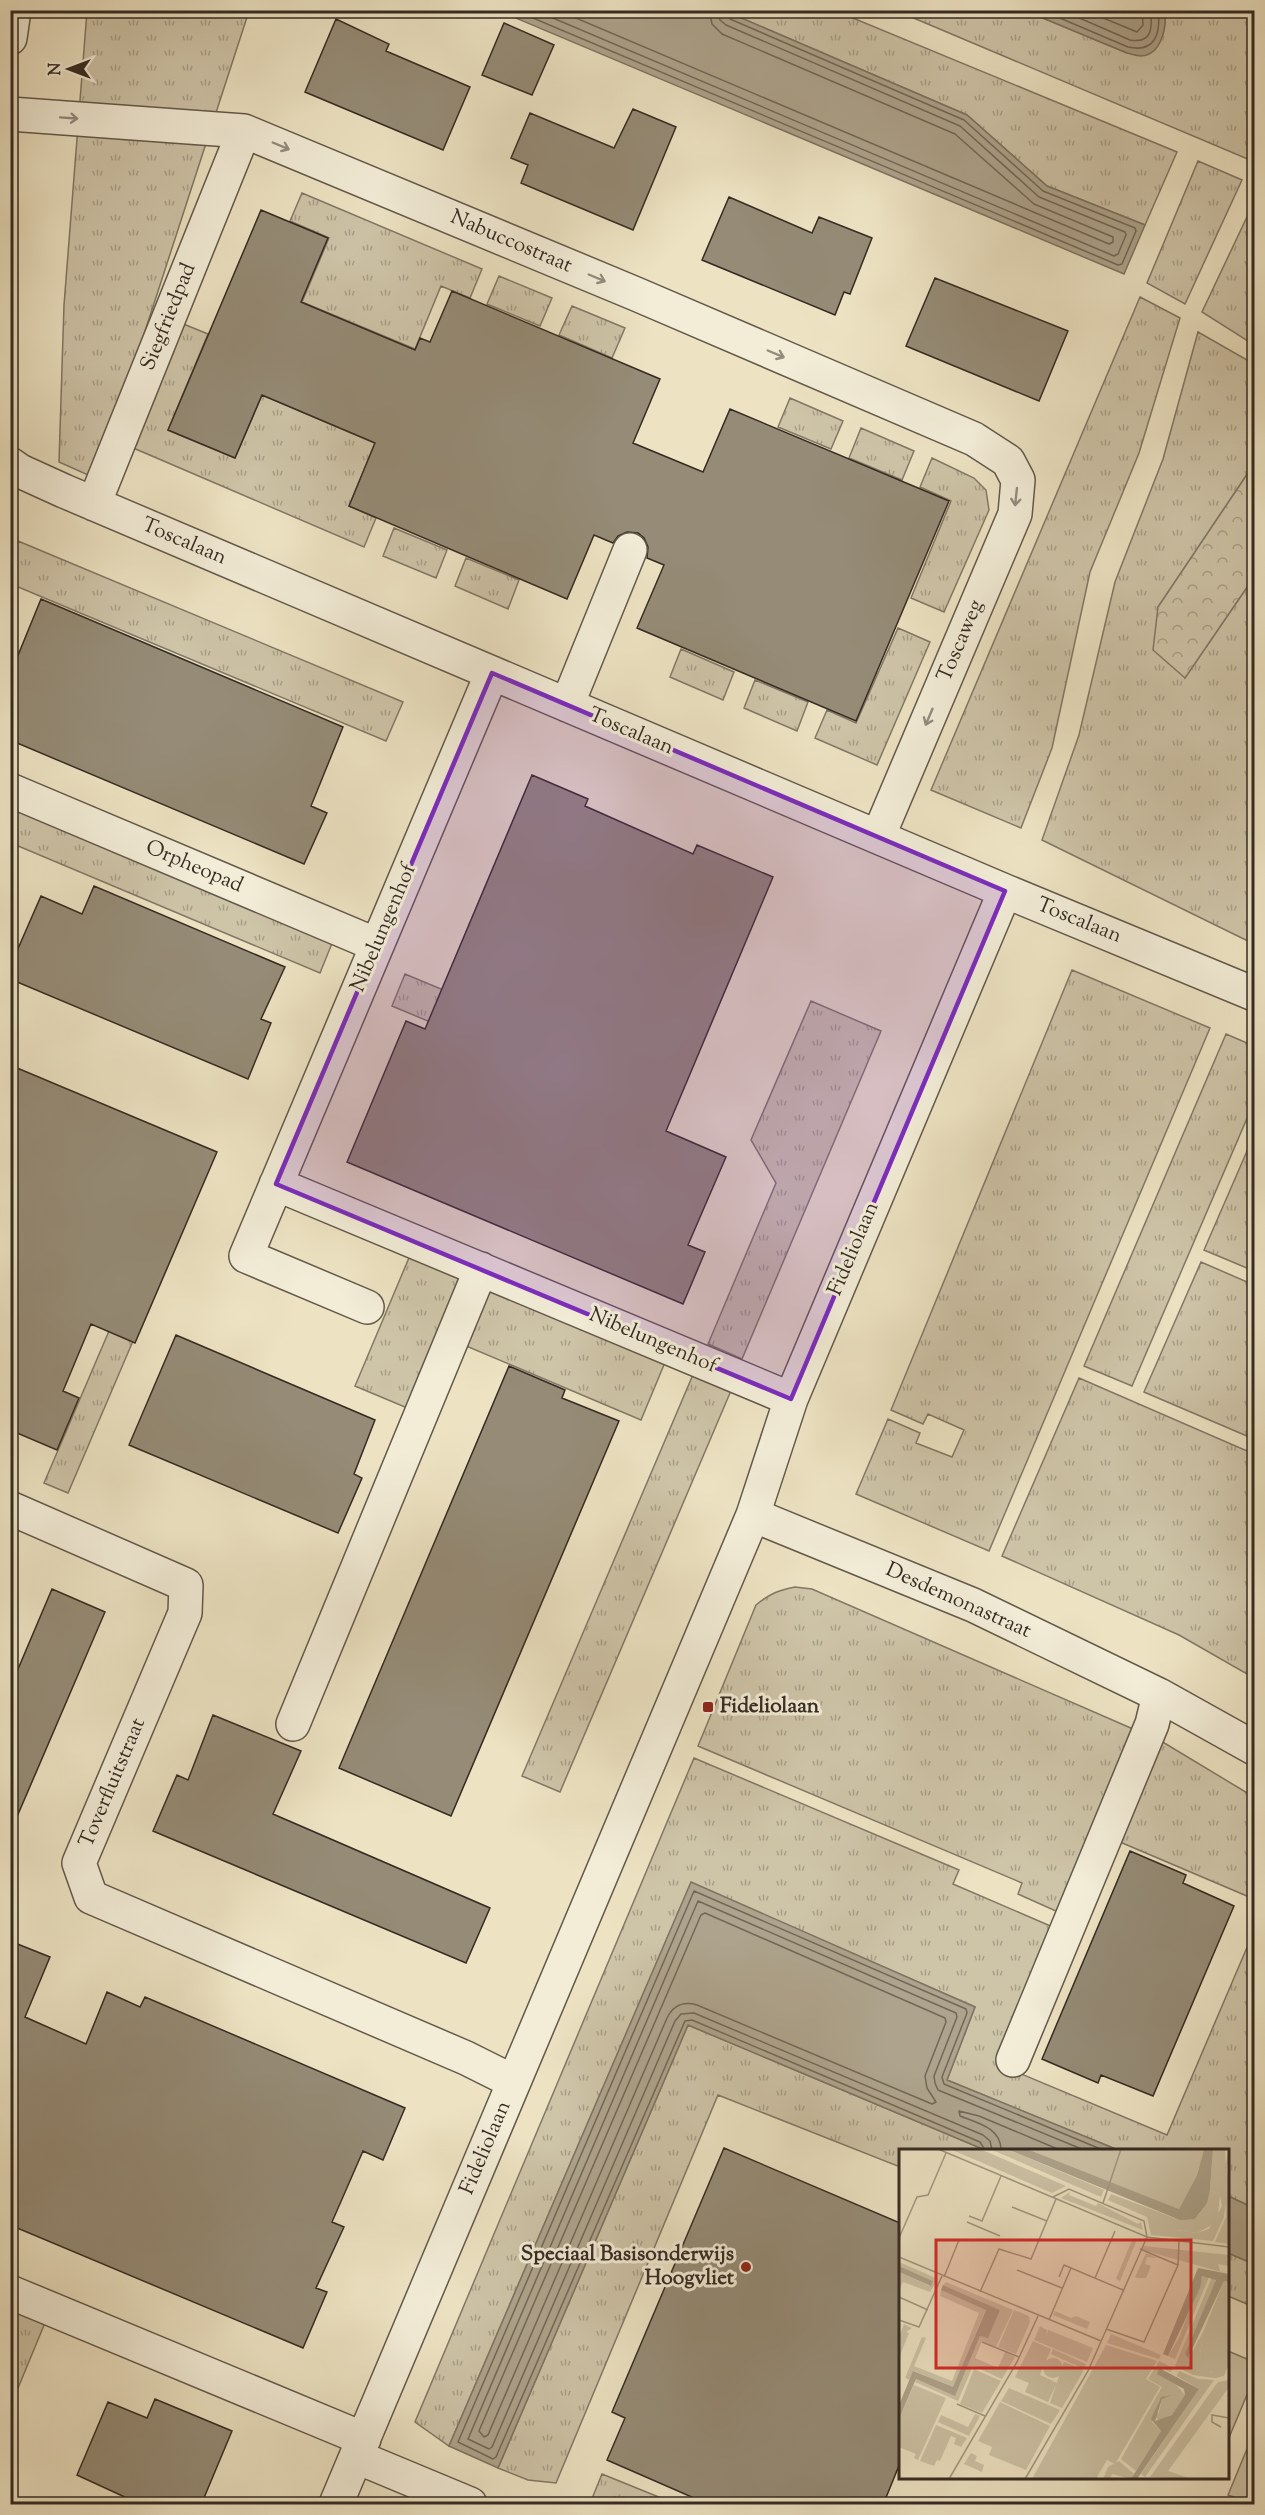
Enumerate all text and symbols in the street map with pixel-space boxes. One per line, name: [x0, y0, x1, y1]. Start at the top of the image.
north arrow: [39, 39, 99, 99]
text: N: [45, 62, 68, 75]
one-way arrow: [58, 113, 78, 124]
one-way arrow: [272, 141, 290, 152]
street label: Nabuccostraat: [445, 203, 577, 281]
street label: Siegfriedpad: [134, 259, 204, 375]
one-way arrow: [587, 273, 606, 284]
one-way arrow: [767, 349, 785, 361]
one-way arrow: [1011, 487, 1022, 507]
street label: Toscalaan: [137, 511, 231, 573]
street label: Toscaweg: [930, 595, 992, 687]
street label: Toscalaan: [584, 701, 678, 763]
one-way arrow: [923, 707, 934, 725]
street label: Orpheopad: [141, 833, 248, 901]
street label: Nibelungenhof: [343, 858, 425, 997]
street label: Toscalaan: [1032, 890, 1126, 952]
street label: Fideliolaan: [821, 1197, 887, 1301]
street label: Nibelungenhof: [584, 1300, 723, 1382]
street label: Desdemonastraat: [880, 1555, 1036, 1647]
place label: Fideliolaan: [720, 1692, 820, 1722]
marker: Fideliolaan: [701, 1700, 715, 1714]
street label: Toverfluitstraat: [72, 1714, 154, 1852]
street label: Fideliolaan: [453, 2096, 519, 2200]
inset map: [899, 2149, 1229, 2479]
place label: Speciaal Basisonderwijs Hoogvliet: [521, 2240, 735, 2294]
marker: Speciaal Basisonderwijs Hoogvliet: [739, 2260, 753, 2274]

